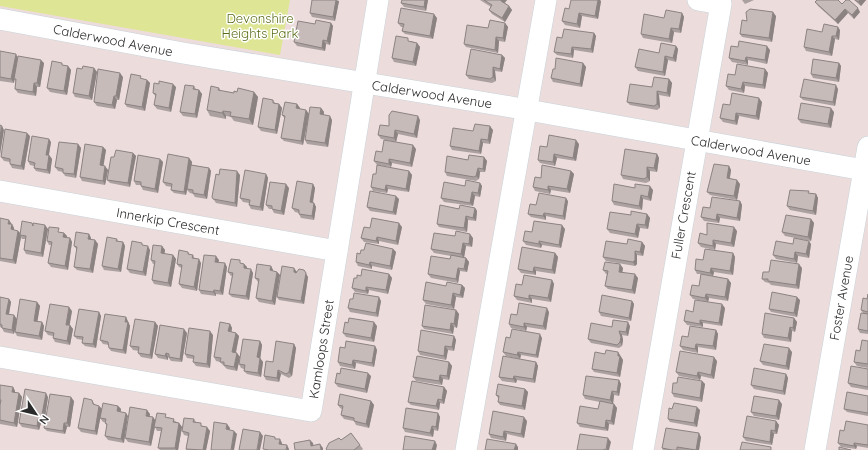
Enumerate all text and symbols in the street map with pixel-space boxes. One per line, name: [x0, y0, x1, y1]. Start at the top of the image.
park label: Devonshire Heights Park: [222, 10, 298, 41]
street label: Calderwood Avenue: [52, 21, 174, 59]
street label: Calderwood Avenue: [371, 77, 493, 111]
street label: Calderwood Avenue: [690, 132, 812, 168]
street label: Fuller Crescent: [667, 170, 699, 260]
street label: Innerkip Crescent: [115, 204, 221, 238]
street label: Foster Avenue: [826, 254, 856, 342]
street label: Kamloops Street: [305, 298, 337, 400]
north arrow: [16, 394, 56, 434]
text: N: [36, 412, 52, 427]

